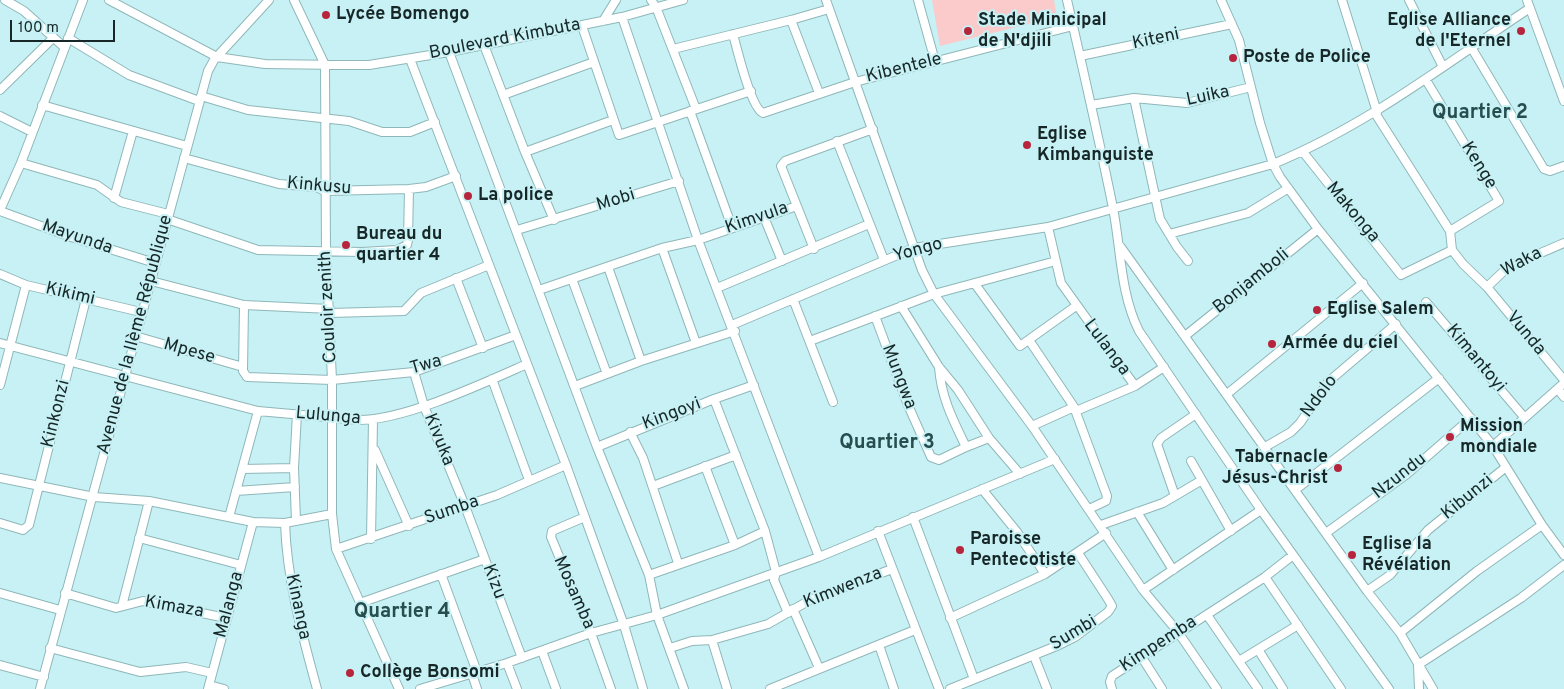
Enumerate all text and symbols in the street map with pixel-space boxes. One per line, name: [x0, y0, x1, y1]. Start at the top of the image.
place label: Lycée Bomengo: [336, 4, 469, 26]
marker: Lycée Bomengo: [320, 9, 332, 21]
scale bar: [12, 10, 118, 42]
place label: Stade Minicipal de N'djili: [978, 10, 1107, 52]
place label: Eglise Alliance de l'Eternel: [1387, 10, 1511, 52]
street label: Boulevard Kimbuta: [428, 15, 582, 65]
text: 100 m: [18, 19, 59, 38]
street label: Kiteni: [1130, 24, 1182, 56]
marker: Stade Minicipal de N'djili: [962, 25, 974, 37]
marker: Eglise Alliance de l'Eternel: [1515, 25, 1527, 37]
place label: Poste de Police: [1243, 47, 1371, 69]
street label: Kibentele: [864, 49, 944, 89]
marker: Poste de Police: [1227, 52, 1239, 64]
street label: Luika: [1185, 82, 1231, 112]
district label: Quartier 2: [1432, 102, 1528, 126]
place label: Eglise Kimbanguiste: [1037, 124, 1154, 166]
street label: Kenge: [1455, 138, 1501, 194]
marker: Eglise Kimbanguiste: [1021, 139, 1033, 151]
street label: Kinkusu: [286, 173, 352, 201]
street label: Makonga: [1320, 178, 1384, 248]
place label: La police: [478, 185, 553, 207]
street label: Mobi: [594, 185, 638, 217]
marker: La police: [462, 190, 474, 202]
street label: Kimvula: [723, 198, 791, 240]
street label: Avenue de la IIème République: [94, 213, 178, 457]
street label: Mayunda: [39, 216, 115, 260]
place label: Bureau du quartier 4: [356, 224, 442, 266]
street label: Yongo: [891, 234, 945, 268]
marker: Bureau du quartier 4: [340, 239, 352, 251]
street label: Waka: [1498, 243, 1546, 283]
street label: Bonjamboli: [1210, 245, 1294, 319]
street label: Couloir zenith: [315, 250, 343, 364]
street label: Kikimi: [43, 279, 97, 311]
place label: Eglise Salem: [1327, 299, 1434, 321]
marker: Eglise Salem: [1311, 304, 1323, 316]
street label: Vunda: [1500, 308, 1550, 360]
street label: Lulanga: [1078, 316, 1134, 380]
street label: Kimantoyi: [1440, 321, 1510, 397]
place label: Armée du ciel: [1282, 333, 1398, 355]
street label: Mpese: [161, 334, 217, 370]
marker: Armée du ciel: [1266, 338, 1278, 350]
street label: Mungwa: [876, 342, 920, 412]
street label: Twa: [408, 351, 444, 381]
street label: Ndolo: [1297, 371, 1343, 423]
street label: Kinkonzi: [38, 378, 76, 450]
street label: Kingoyi: [640, 394, 704, 436]
street label: Lulunga: [295, 403, 361, 431]
street label: Kivuka: [418, 411, 458, 469]
place label: Mission mondiale: [1460, 416, 1537, 458]
marker: Mission mondiale: [1444, 431, 1456, 443]
district label: Quartier 3: [839, 432, 935, 456]
place label: Tabernacle Jésus-Christ: [1222, 447, 1328, 489]
street label: Nzundu: [1369, 449, 1431, 505]
marker: Tabernacle Jésus-Christ: [1332, 462, 1344, 474]
street label: Kibunzi: [1438, 471, 1498, 525]
street label: Sumba: [422, 492, 482, 530]
place label: Paroisse Pentecotiste: [970, 529, 1076, 572]
place label: Eglise la Révélation: [1362, 534, 1451, 576]
marker: Paroisse Pentecotiste: [954, 544, 966, 556]
marker: Eglise la Révélation: [1346, 549, 1358, 561]
street label: Mosamba: [547, 553, 599, 633]
street label: Kizu: [477, 561, 509, 603]
street label: Kimwenza: [801, 563, 885, 615]
street label: Malanga: [211, 569, 249, 641]
street label: Kinanga: [280, 572, 314, 642]
street label: Kimaza: [143, 592, 205, 624]
district label: Quartier 4: [354, 601, 450, 625]
street label: Sumbi: [1047, 612, 1101, 656]
street label: Kimpemba: [1116, 612, 1202, 678]
place label: Collège Bonsomi: [360, 662, 500, 684]
marker: Collège Bonsomi: [344, 667, 356, 679]

